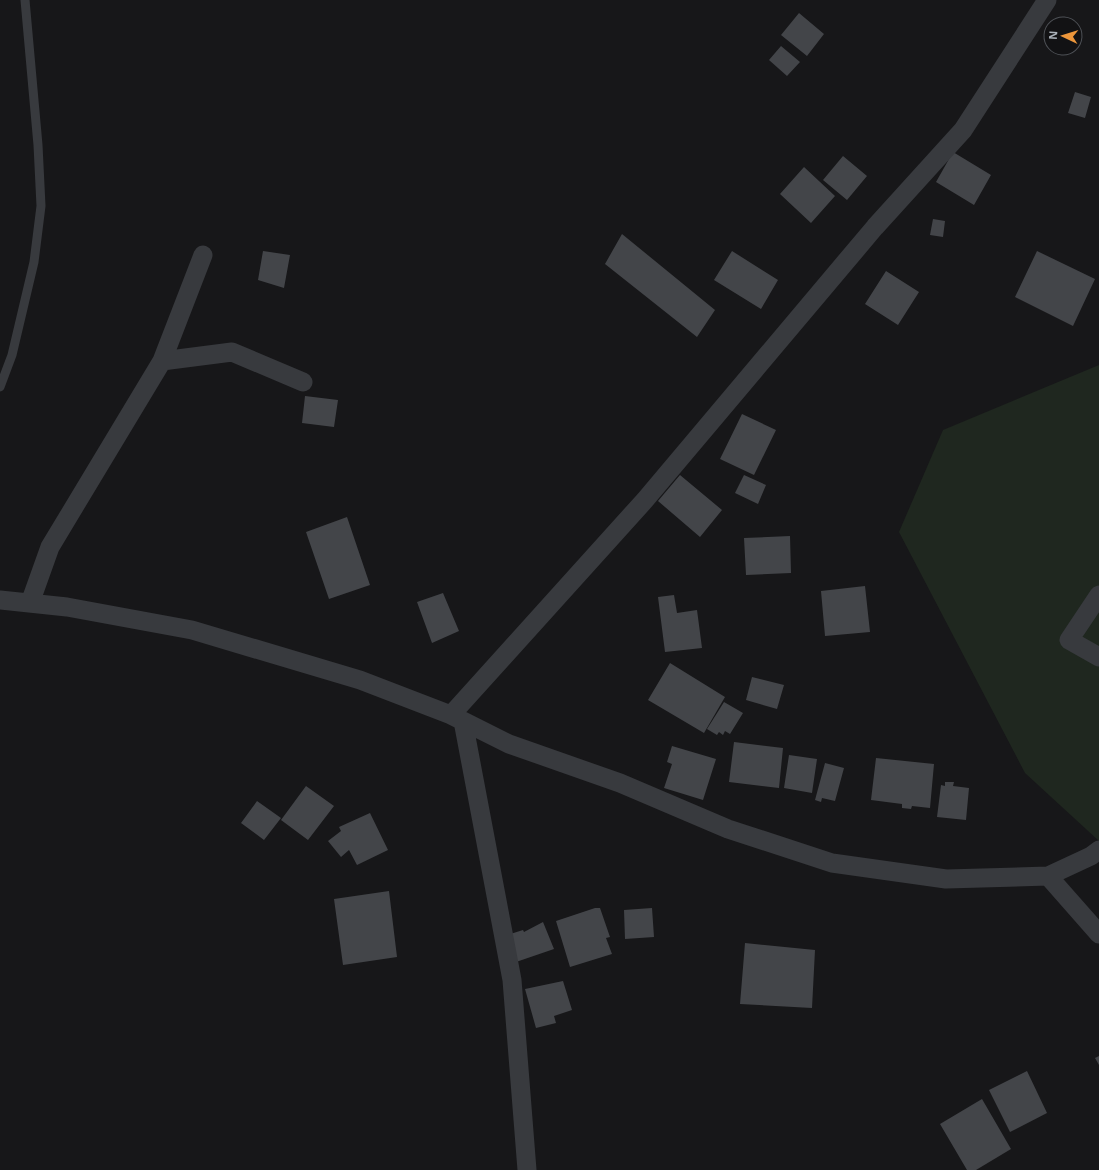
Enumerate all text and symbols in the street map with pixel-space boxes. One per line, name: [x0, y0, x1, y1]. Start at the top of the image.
north arrow: [1043, 16, 1083, 56]
text: N: [1045, 30, 1060, 40]

